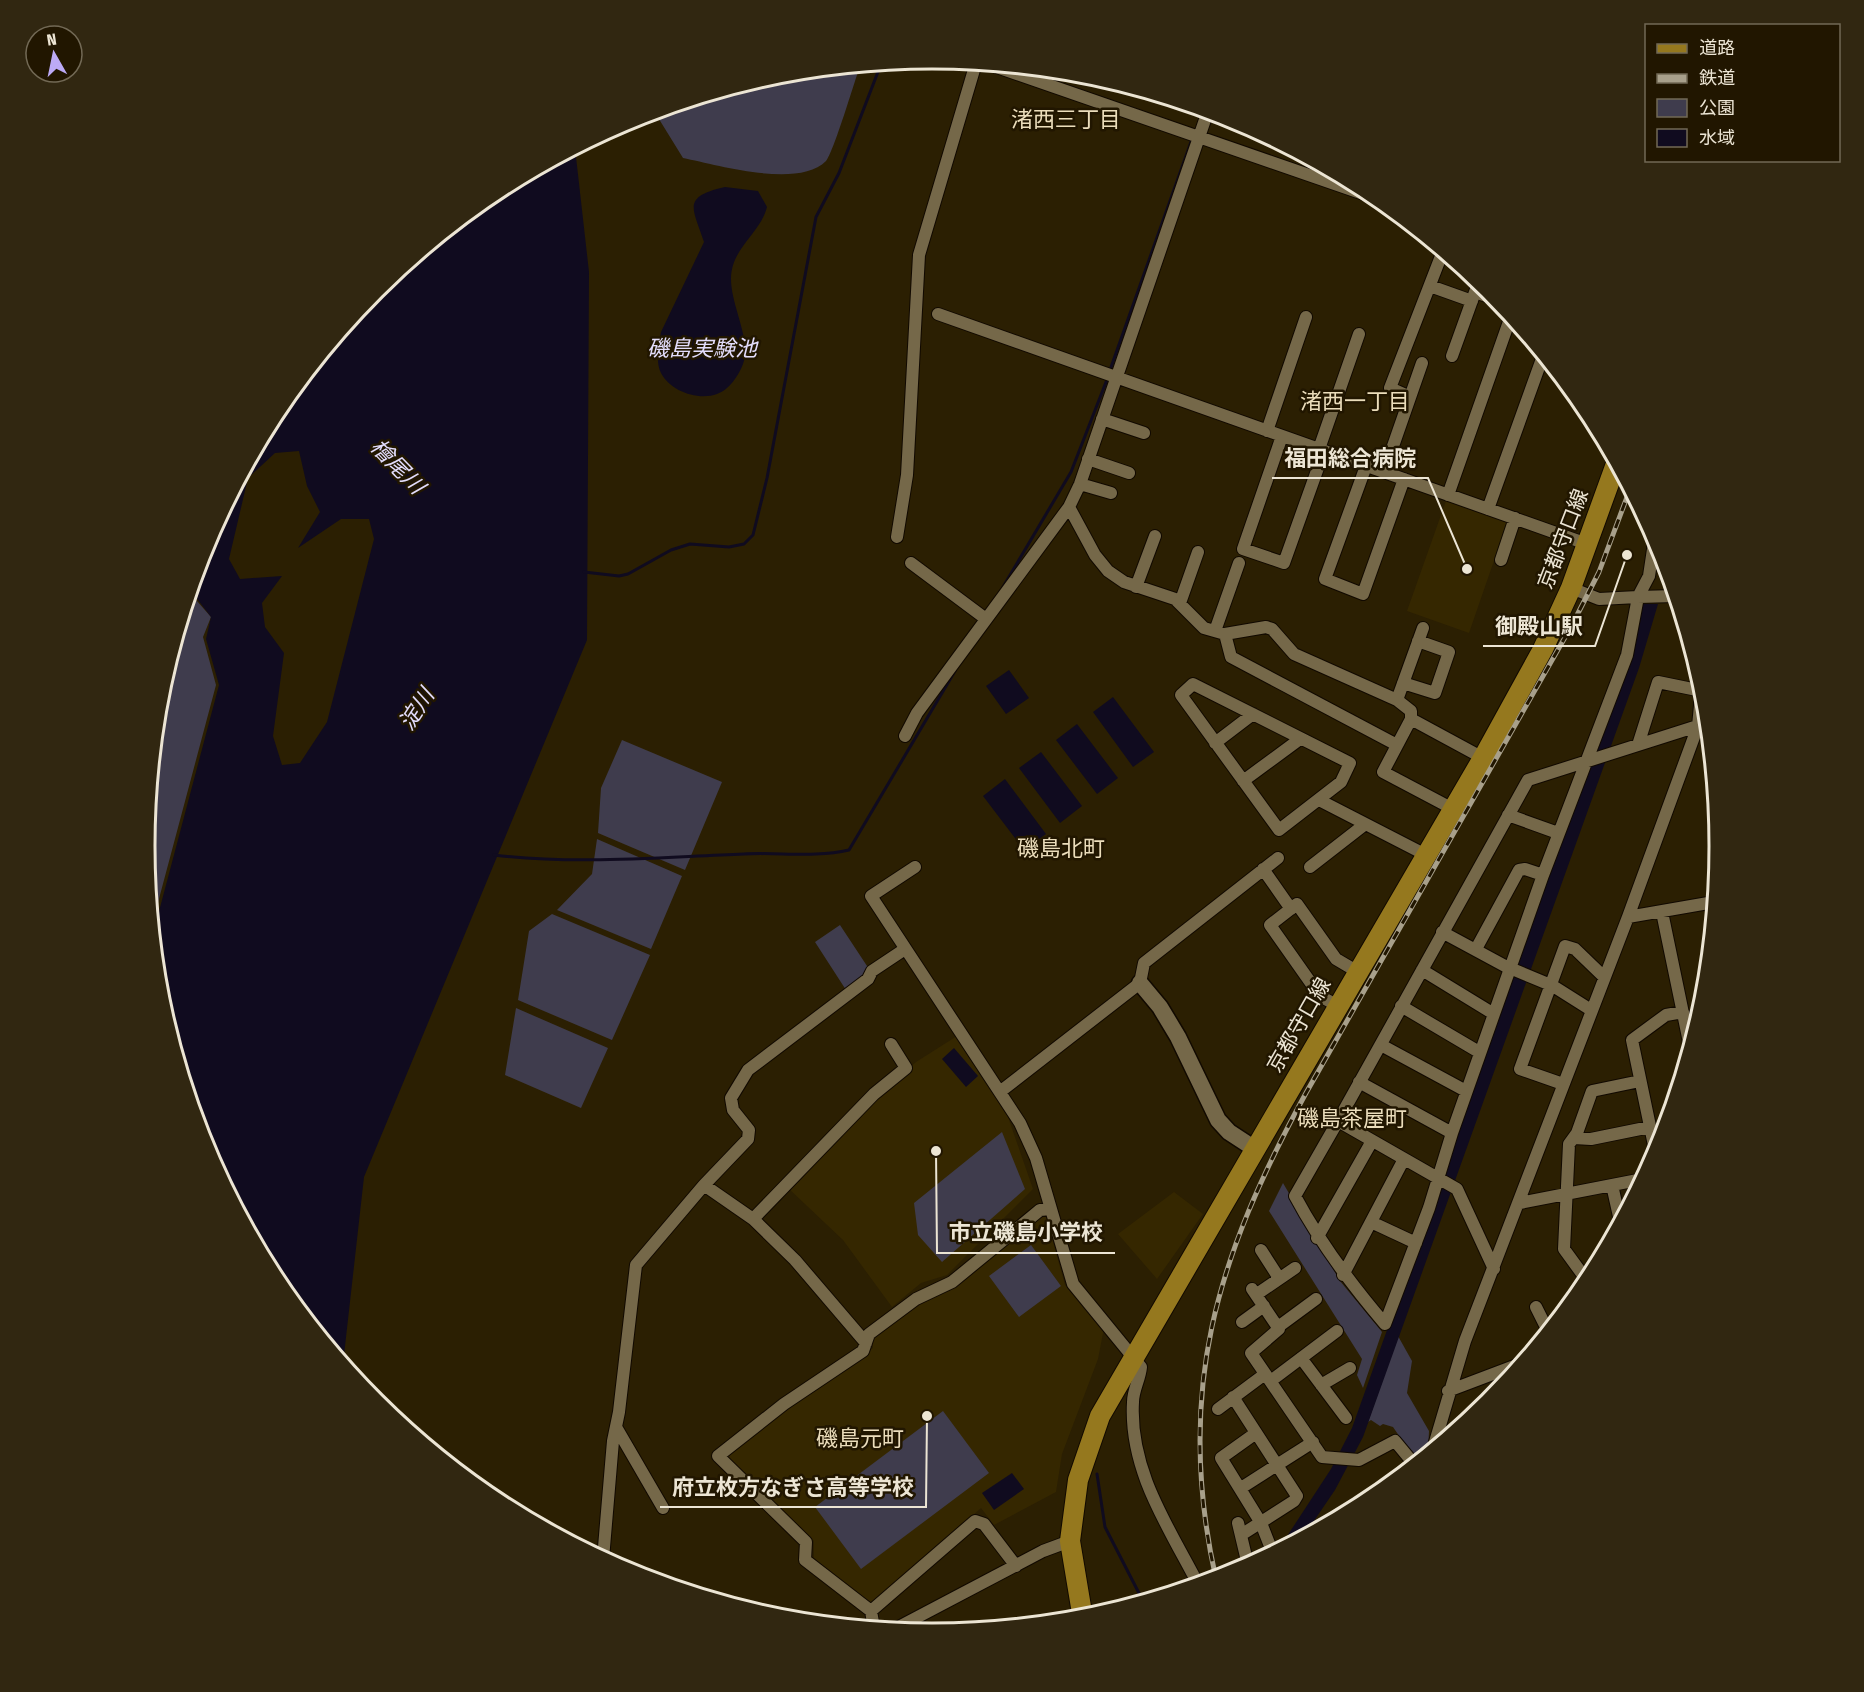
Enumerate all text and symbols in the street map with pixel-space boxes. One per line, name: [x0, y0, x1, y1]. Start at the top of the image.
north arrow: [24, 24, 84, 84]
legend: [1645, 24, 1840, 162]
text: N: [46, 30, 58, 50]
text: 道路: [1699, 37, 1735, 59]
text: 鉄道: [1699, 67, 1735, 89]
text: 公園: [1699, 97, 1735, 119]
district label: 渚西三丁目: [1011, 106, 1121, 133]
text: 水域: [1699, 127, 1735, 149]
water label: 磯島実験池: [647, 335, 759, 362]
district label: 渚西一丁目: [1300, 388, 1410, 415]
water label: 檜尾川: [365, 433, 432, 501]
callout: 福田総合病院: [1272, 438, 1428, 478]
text: 福田総合病院: [1284, 445, 1416, 472]
street label: 京都守口線: [1532, 485, 1594, 593]
callout: 御殿山駅: [1483, 606, 1595, 646]
text: 御殿山駅: [1495, 613, 1583, 640]
water label: 淀川: [393, 682, 441, 735]
district label: 磯島北町: [1017, 835, 1105, 862]
street label: 京都守口線: [1261, 973, 1337, 1077]
district label: 磯島茶屋町: [1297, 1105, 1407, 1132]
callout: 市立磯島小学校: [937, 1213, 1115, 1253]
text: 市立磯島小学校: [949, 1219, 1103, 1246]
district label: 磯島元町: [816, 1425, 904, 1452]
callout: 府立枚方なぎさ高等学校: [660, 1467, 926, 1507]
text: 府立枚方なぎさ高等学校: [672, 1474, 914, 1501]

